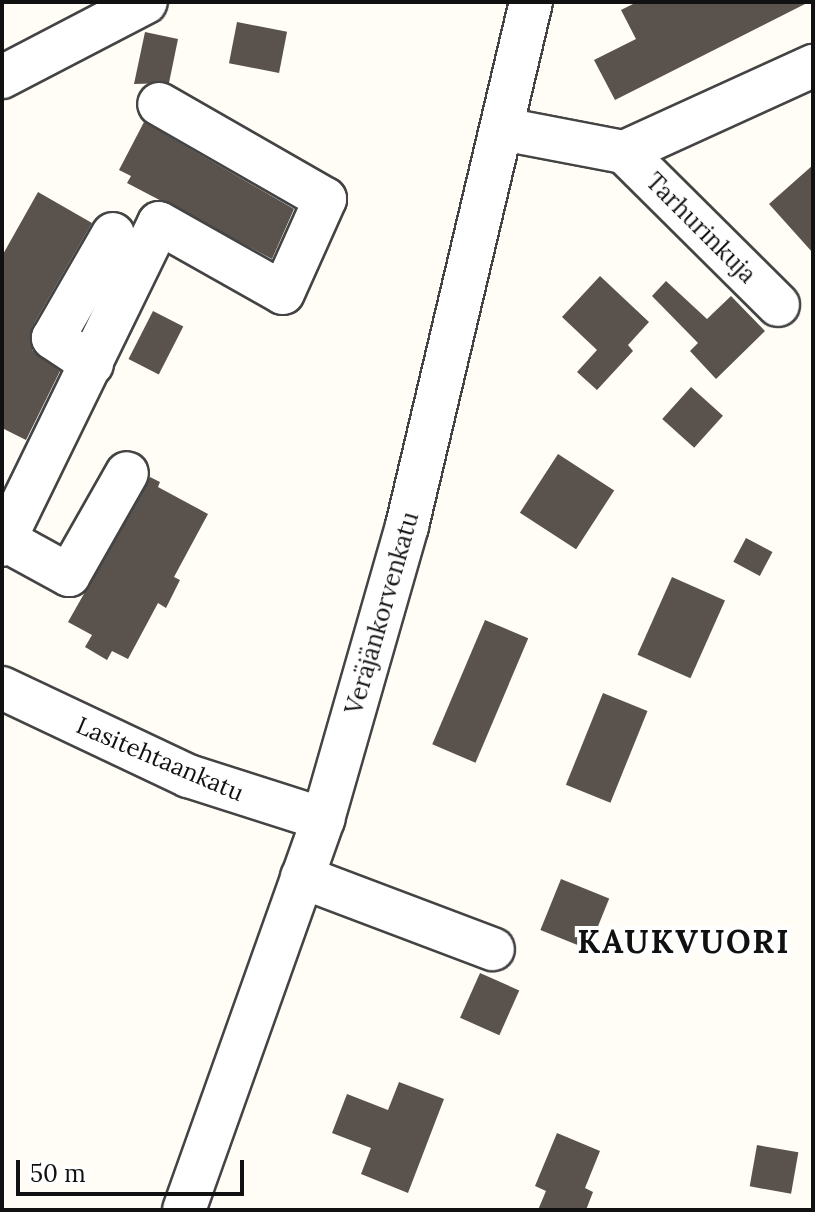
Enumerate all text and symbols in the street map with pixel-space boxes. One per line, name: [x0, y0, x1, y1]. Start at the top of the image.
street label: Tarhurinkuja: [640, 167, 762, 289]
street label: Veräjänkorvenkatu: [339, 508, 425, 718]
street label: Lasitehtaankatu: [72, 711, 248, 807]
district label: KAUKVUORI: [577, 923, 791, 961]
scale bar: [20, 1144, 248, 1194]
text: 50 m: [30, 1158, 86, 1189]

